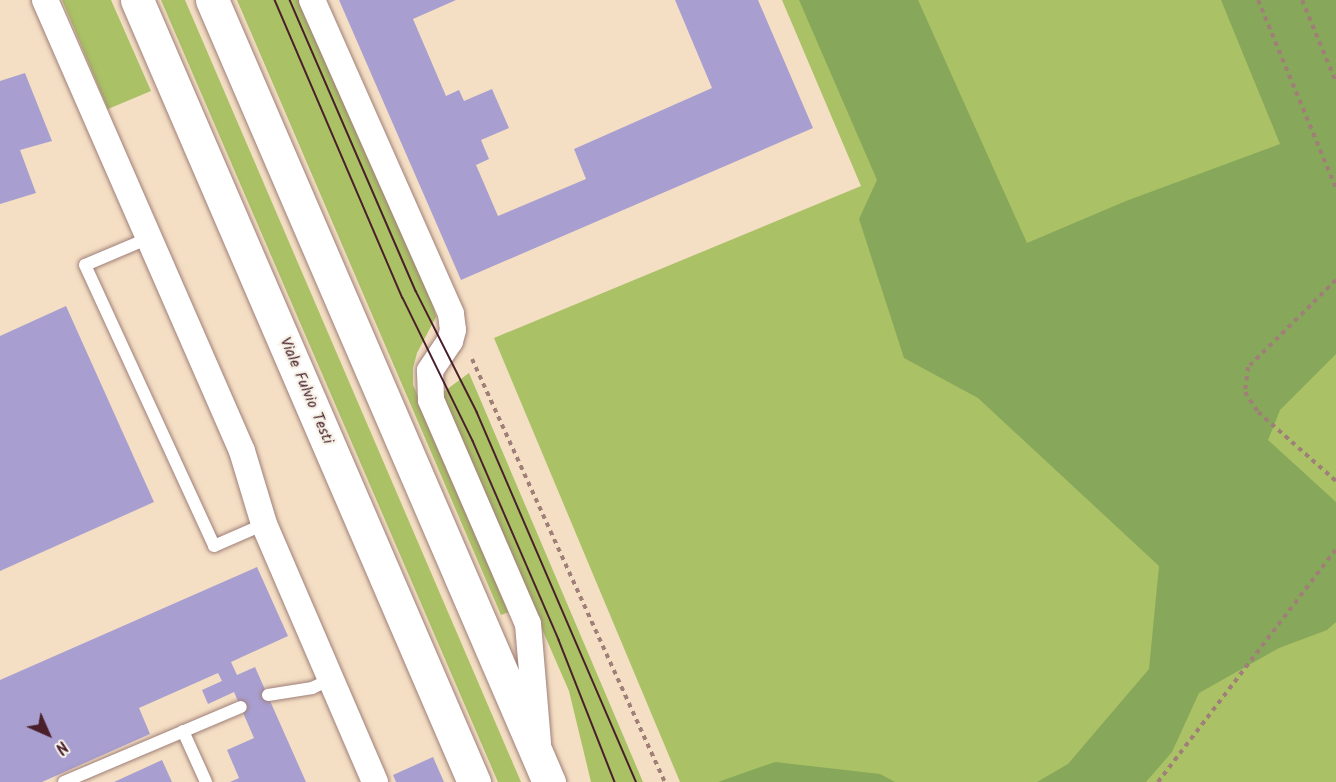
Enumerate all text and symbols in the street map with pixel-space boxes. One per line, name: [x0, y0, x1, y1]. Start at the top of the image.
street label: Viale Fulvio Testi: [275, 335, 337, 447]
north arrow: [18, 704, 78, 764]
text: N: [49, 735, 74, 759]

